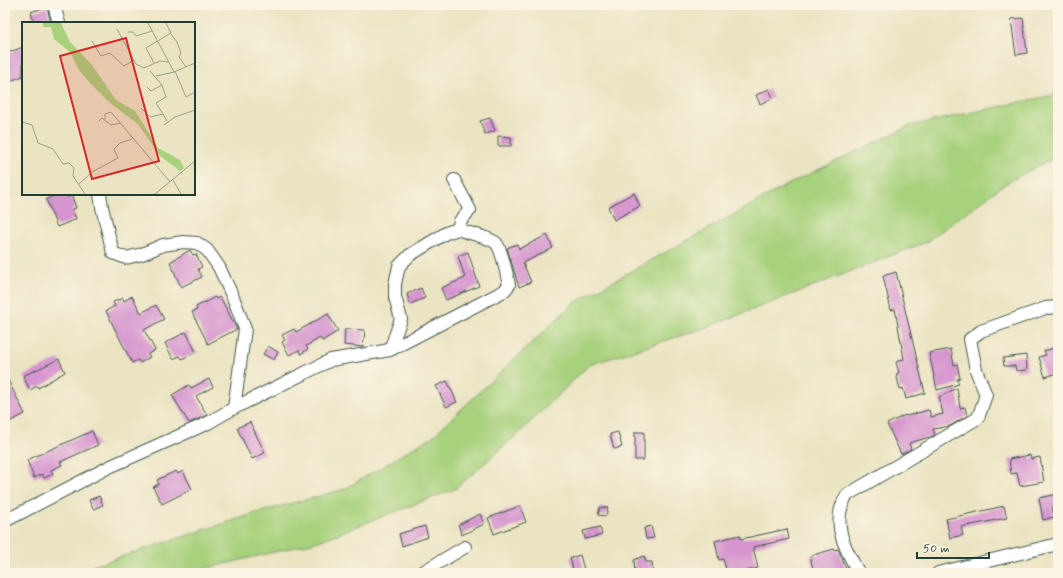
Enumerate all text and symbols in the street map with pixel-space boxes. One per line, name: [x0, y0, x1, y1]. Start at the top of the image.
inset map: [22, 22, 195, 195]
scale bar: [917, 534, 989, 560]
text: 50 m: [923, 541, 950, 557]

